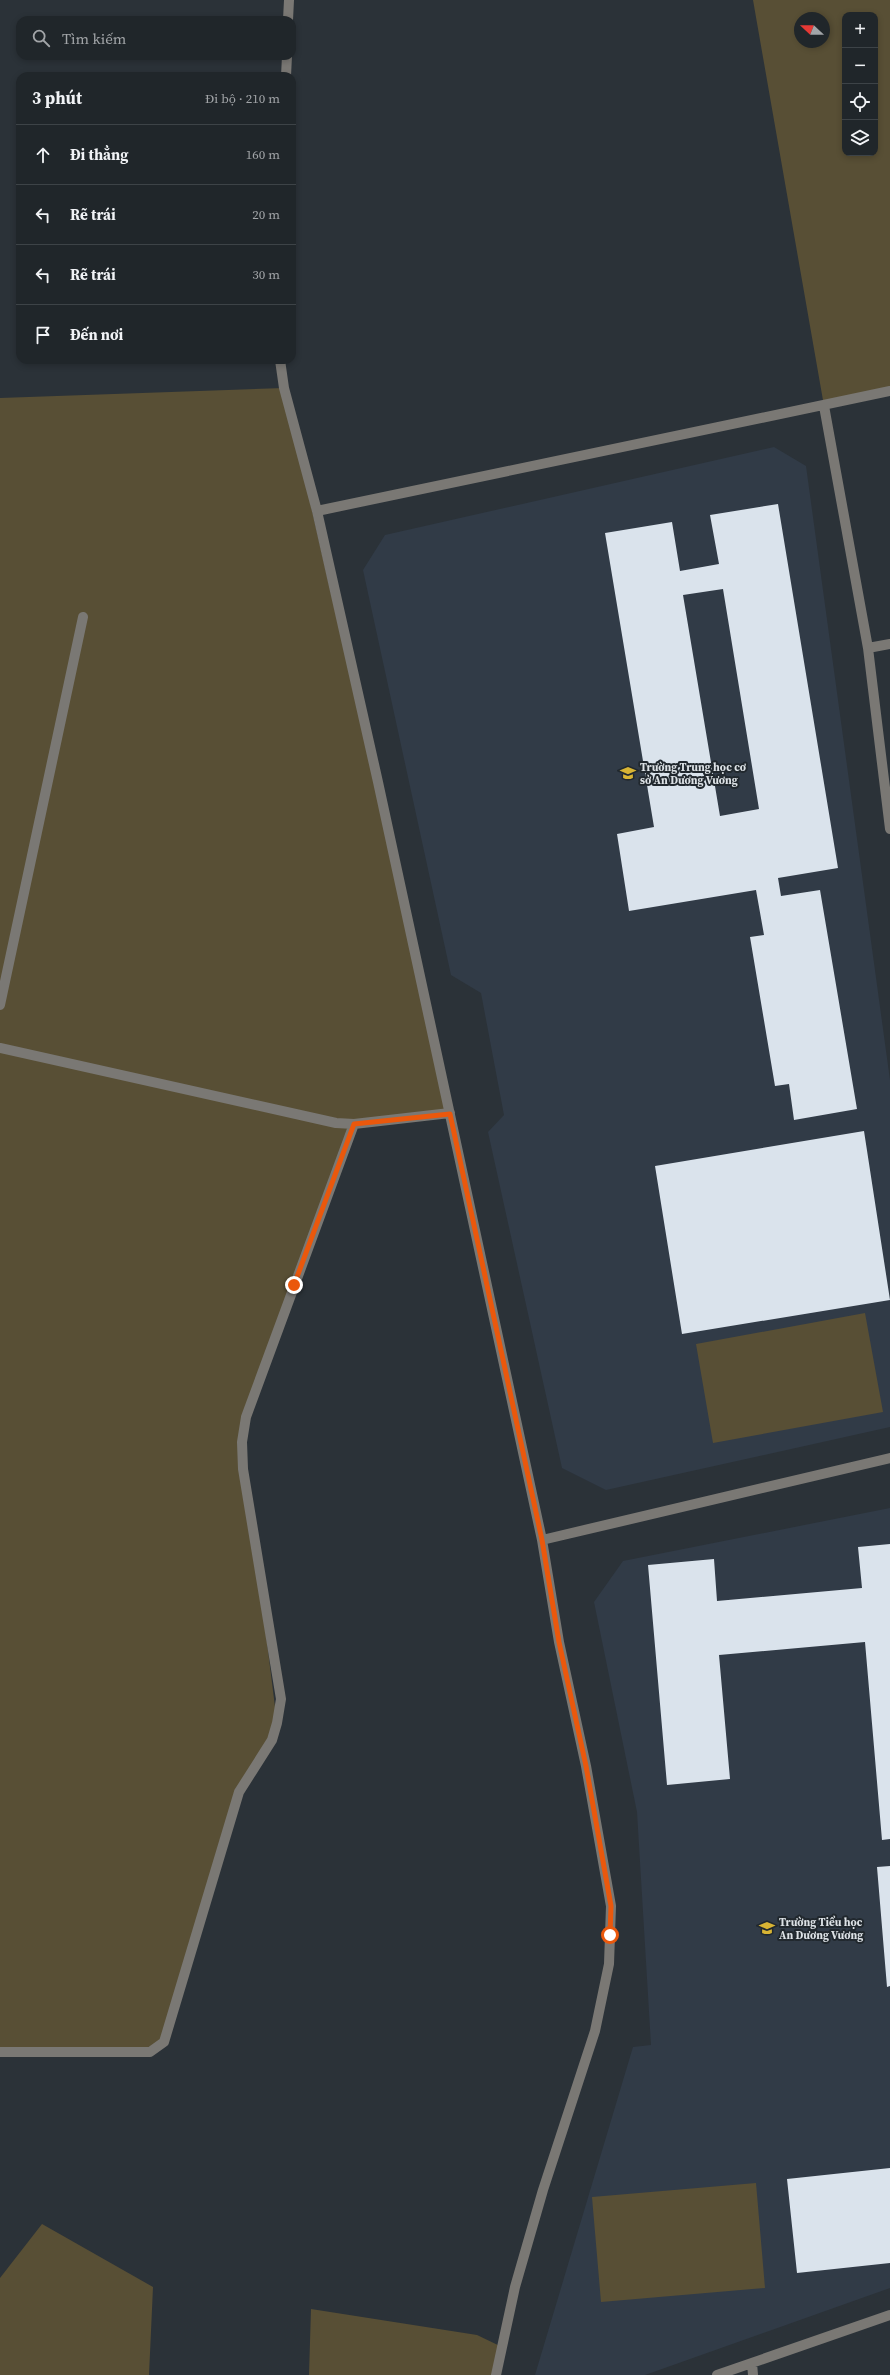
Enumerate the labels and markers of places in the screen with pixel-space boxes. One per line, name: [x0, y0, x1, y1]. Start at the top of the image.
place label: Trường Trung học cơ sở An Dương Vương: [640, 760, 747, 788]
school or university icon: Trường Trung học cơ sở An Dương Vương: [619, 764, 637, 782]
place label: Trường Tiểu học An Dương Vương: [779, 1915, 863, 1943]
school or university icon: Trường Tiểu học An Dương Vương: [758, 1919, 776, 1937]

